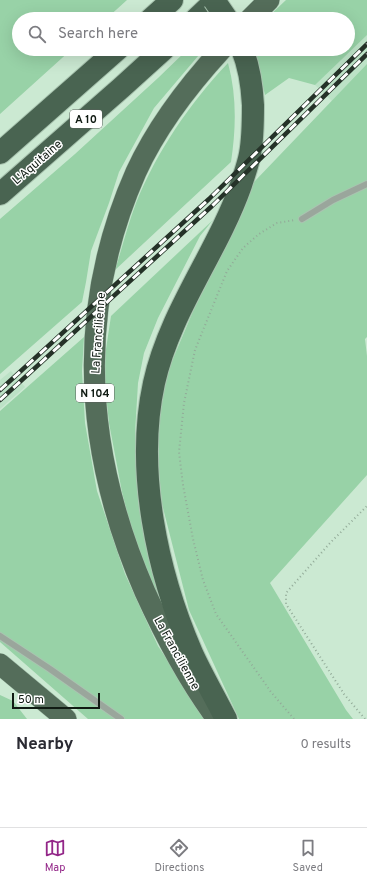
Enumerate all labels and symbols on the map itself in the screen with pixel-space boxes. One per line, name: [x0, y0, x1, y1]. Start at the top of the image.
road number: A 10: [70, 110, 102, 128]
street label: L'Aquitaine: [9, 137, 66, 189]
street label: La Francilienne: [88, 292, 110, 374]
road number: N 104: [76, 384, 114, 402]
street label: La Francilienne: [149, 614, 203, 693]
scale bar: [12, 691, 100, 710]

